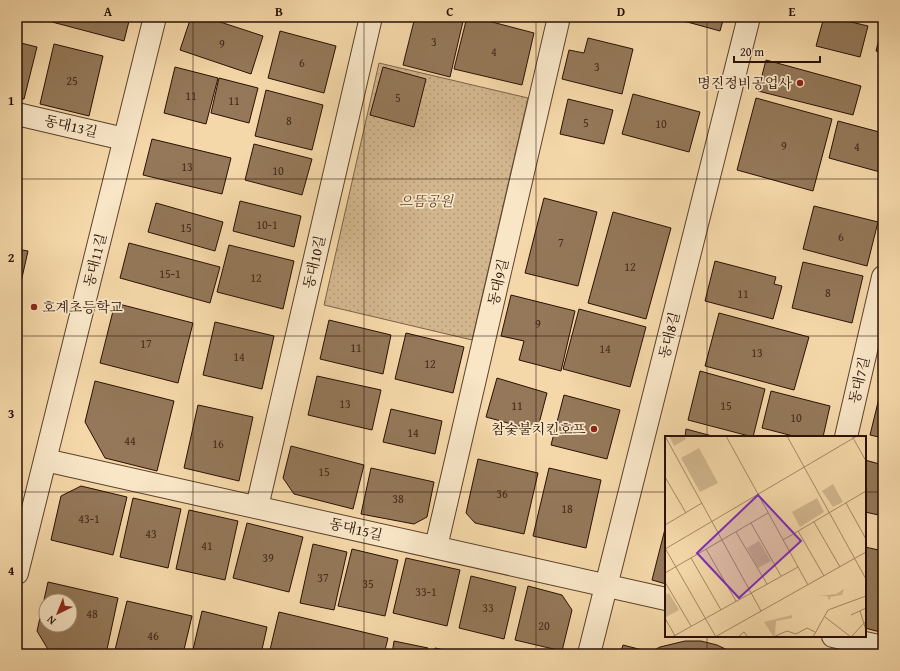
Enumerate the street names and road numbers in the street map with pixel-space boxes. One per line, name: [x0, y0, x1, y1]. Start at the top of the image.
street label: 동대13길: [42, 110, 100, 142]
street label: 동대11길: [79, 231, 111, 289]
street label: 동대10길: [298, 233, 330, 291]
street label: 동대9길: [483, 257, 513, 307]
street label: 동대8길: [654, 310, 684, 360]
street label: 동대7길: [844, 355, 874, 405]
street label: 동대15길: [327, 513, 385, 545]

